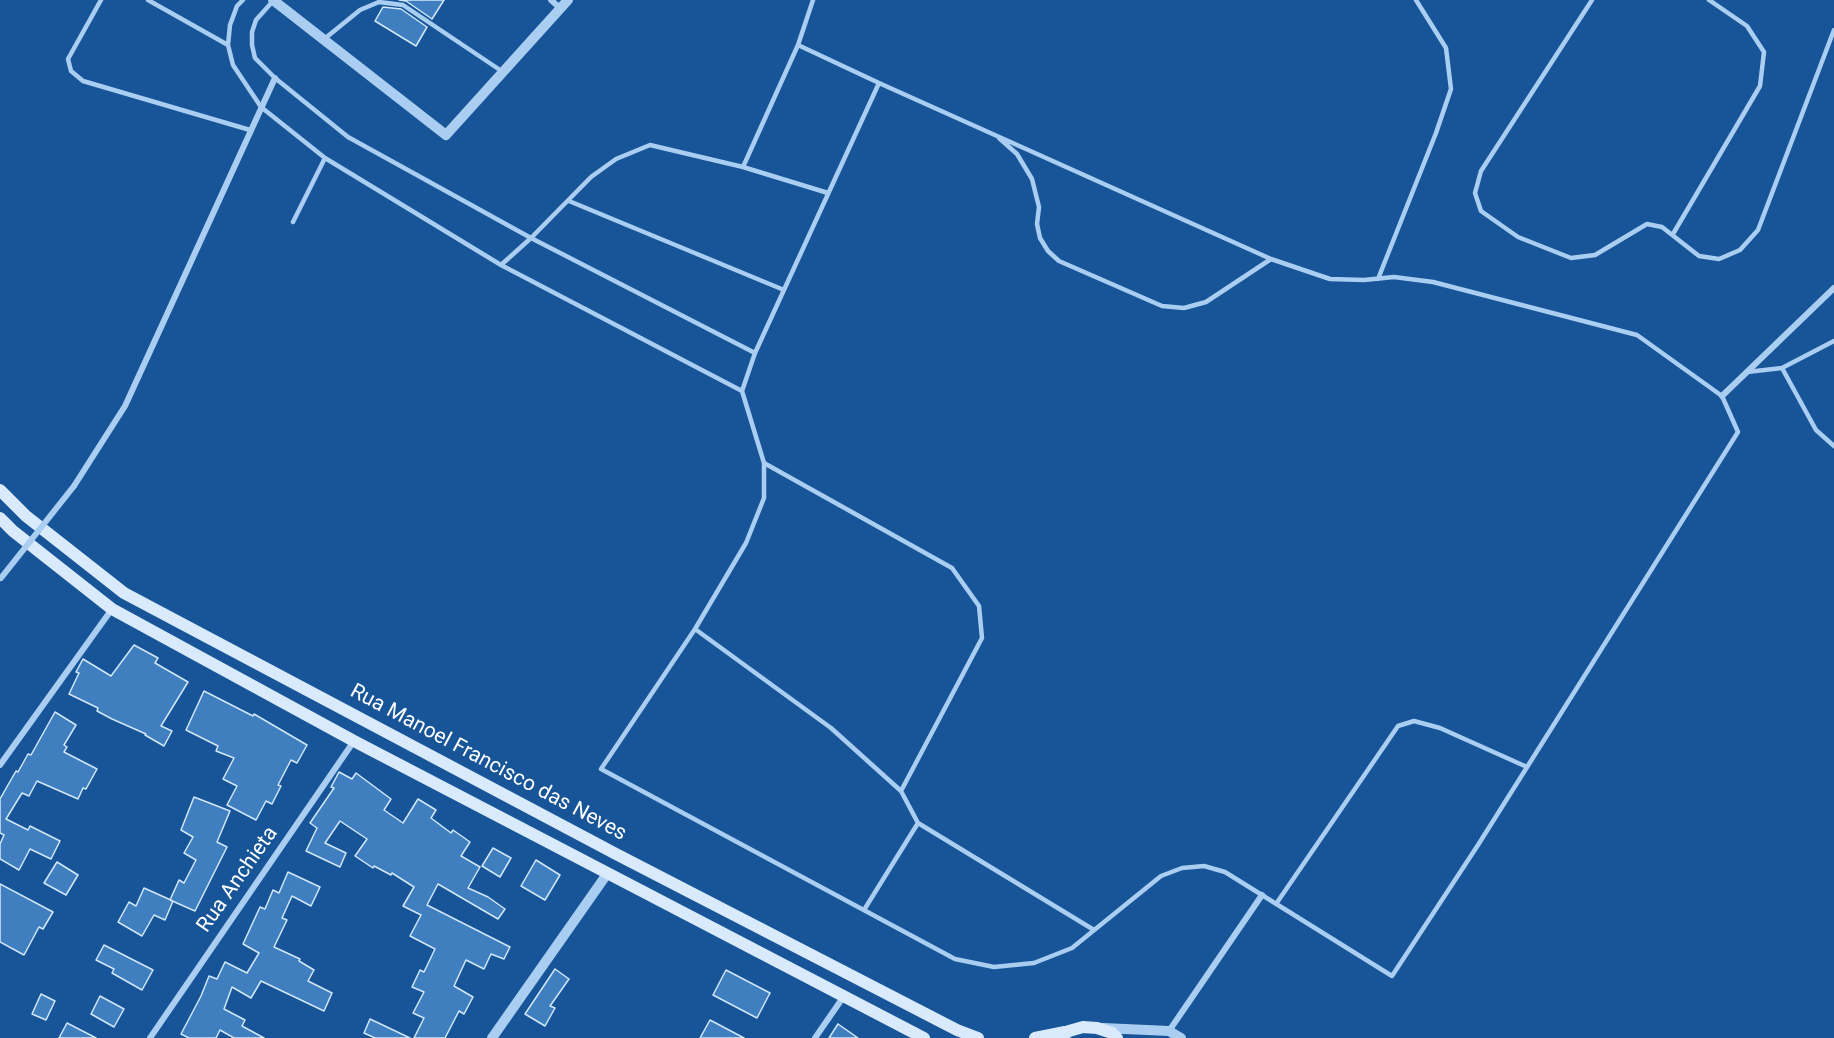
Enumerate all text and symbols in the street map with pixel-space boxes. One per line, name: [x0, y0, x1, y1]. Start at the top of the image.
street label: Rua Manoel Francisco das Neves: [345, 679, 631, 847]
street label: Rua Anchieta: [192, 822, 284, 938]

